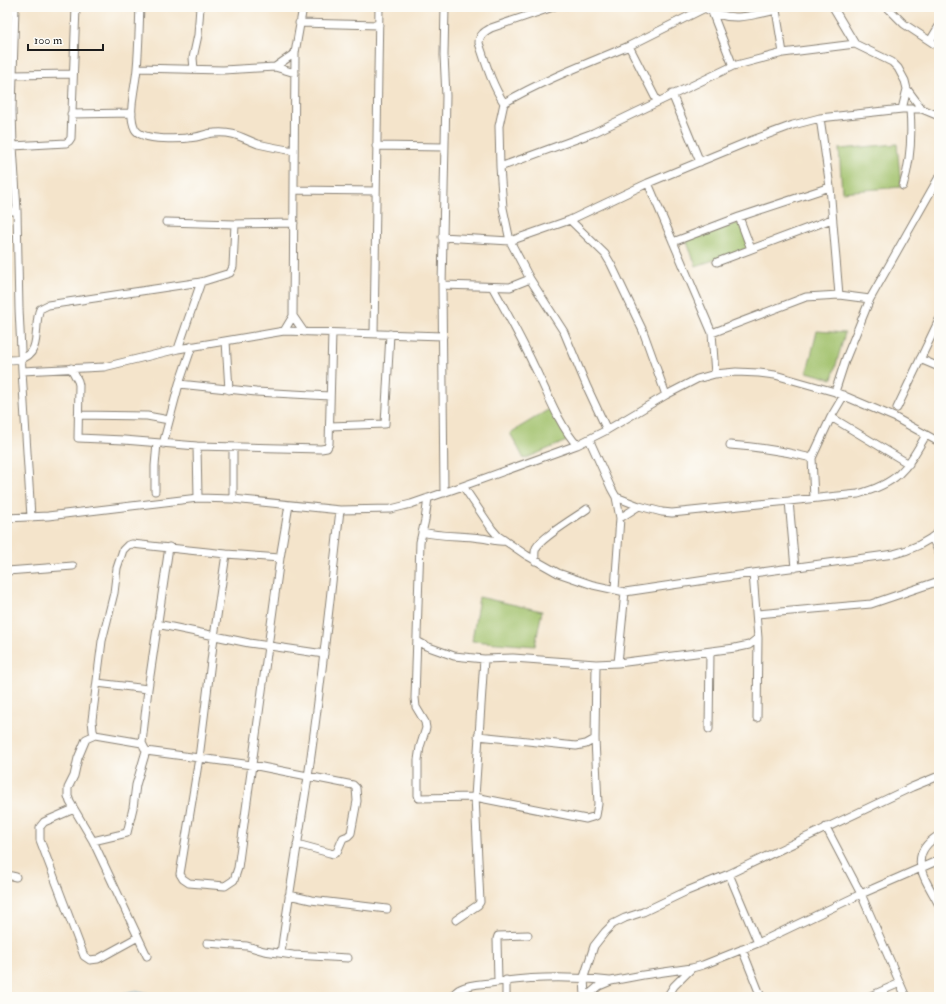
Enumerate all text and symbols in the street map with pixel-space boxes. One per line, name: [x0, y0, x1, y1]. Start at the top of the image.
scale bar: [28, 26, 103, 52]
text: 100 m: [34, 33, 63, 48]

